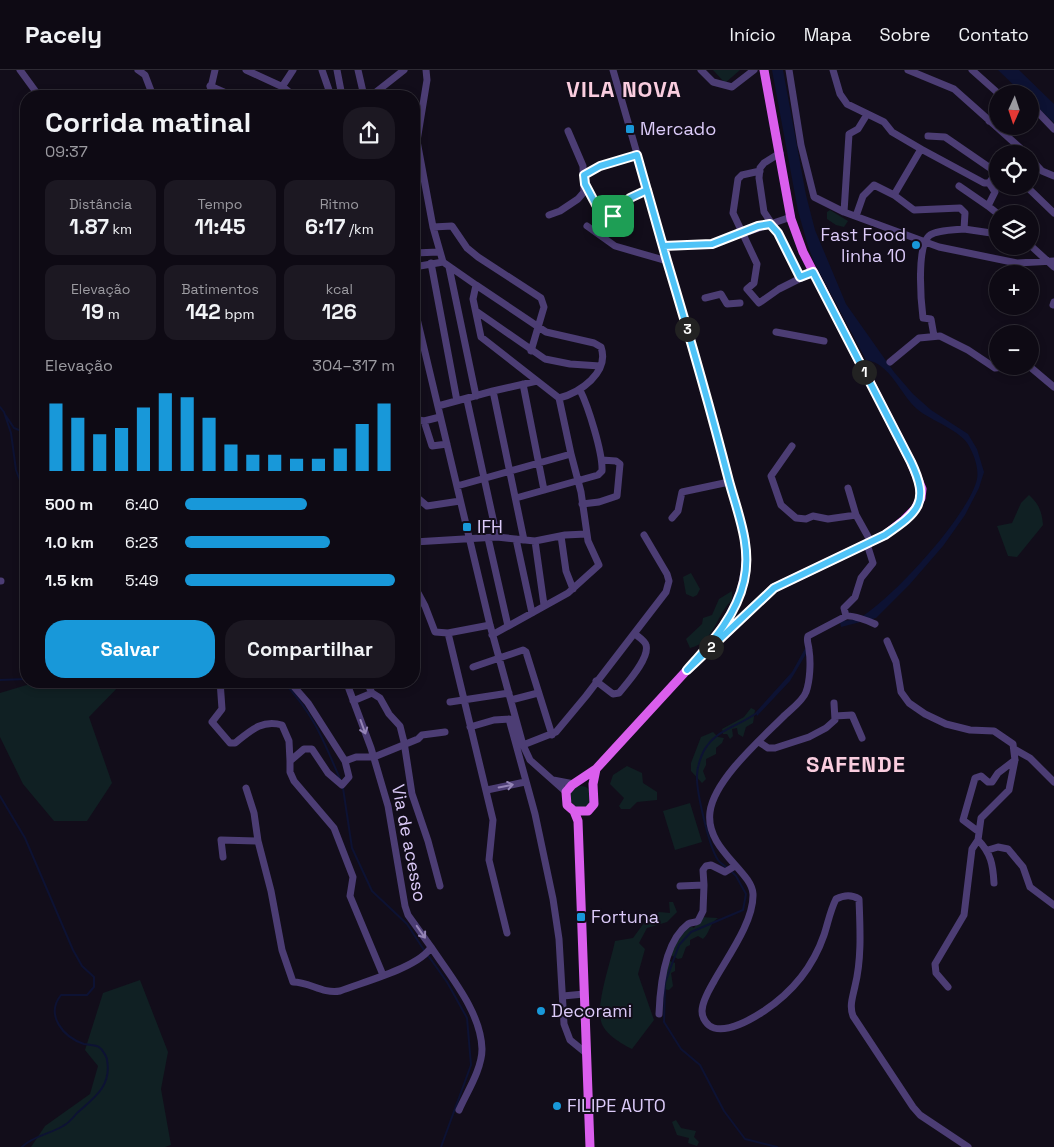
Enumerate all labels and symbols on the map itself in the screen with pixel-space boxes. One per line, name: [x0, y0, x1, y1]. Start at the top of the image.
district label: VILA NOVA: [566, 75, 682, 103]
north arrow: [989, 85, 1039, 135]
place label: Mercado: [640, 117, 716, 140]
marker: Mercado: [624, 123, 636, 135]
pin: [592, 195, 634, 237]
place label: Fast Food linha 10: [820, 223, 906, 267]
marker: Fast Food linha 10: [910, 239, 922, 251]
pin: 3: [674, 316, 700, 342]
pin: 1: [852, 360, 876, 384]
place label: IFH: [477, 515, 503, 538]
marker: IFH: [461, 521, 473, 533]
pin: 2: [698, 634, 724, 660]
one-way arrow: [359, 718, 368, 734]
district label: SAFENDE: [806, 750, 906, 778]
one-way arrow: [498, 781, 514, 790]
street label: Via de acesso: [387, 782, 432, 904]
place label: Fortuna: [591, 905, 659, 928]
marker: Fortuna: [575, 911, 587, 923]
one-way arrow: [416, 925, 426, 939]
place label: Decorami: [551, 999, 632, 1022]
marker: Decorami: [535, 1005, 547, 1017]
place label: FILIPE AUTO: [567, 1094, 666, 1117]
marker: FILIPE AUTO: [551, 1100, 563, 1112]

